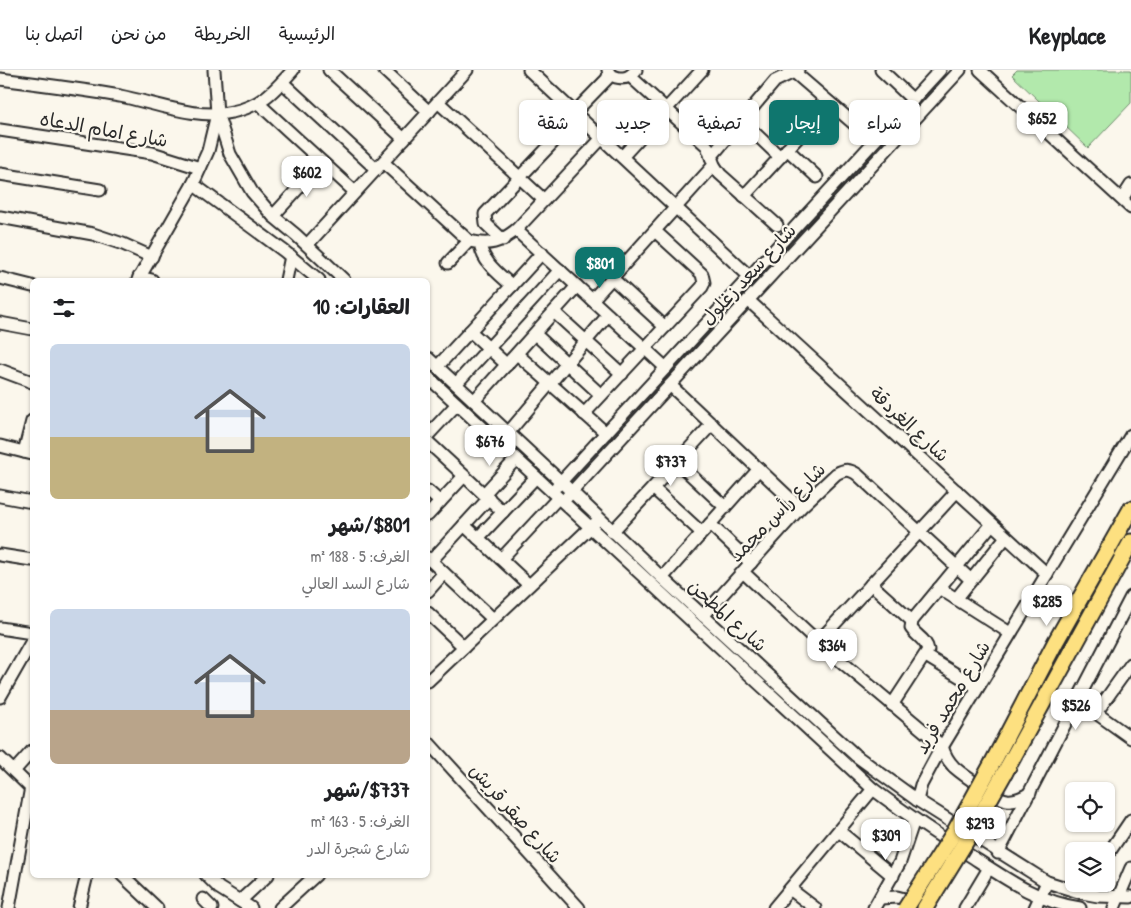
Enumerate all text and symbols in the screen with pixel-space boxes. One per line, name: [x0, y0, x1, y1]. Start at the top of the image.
text: Keyplace: [1029, 19, 1106, 51]
text: اتصل بنا: [25, 21, 83, 46]
text: من نحن: [111, 21, 167, 46]
text: الخريطة: [195, 21, 251, 46]
text: الرئيسية: [279, 21, 335, 46]
chip: شقة: [519, 100, 587, 145]
chip: جديد: [597, 100, 669, 145]
chip: تصفية: [679, 100, 759, 145]
chip: إيجار: [769, 100, 839, 145]
chip: شراء: [849, 100, 920, 145]
pin: $652: [1012, 102, 1072, 144]
street label: شارع امام الدعاه: [38, 105, 170, 155]
text: $652: [1028, 107, 1056, 129]
pin: $602: [277, 156, 337, 198]
text: $602: [292, 161, 322, 183]
street label: شارع سعد زغلول: [694, 218, 802, 331]
pin: $801: [570, 246, 630, 289]
text: $801: [586, 252, 614, 274]
text: العقارات: 10: [313, 292, 410, 321]
icon: filters: [50, 294, 78, 322]
icon: home: [185, 376, 275, 466]
street label: شارع الغردقة: [864, 380, 955, 468]
pin: $676: [460, 424, 520, 467]
text: $676: [476, 430, 504, 452]
pin: $737: [641, 444, 701, 487]
text: $737: [655, 450, 687, 472]
street label: شارع رأس محمد: [723, 457, 832, 568]
text: $801/شهر: [329, 510, 410, 539]
text: الغرف: 5 · 188 m²: [310, 545, 410, 567]
text: شارع السد العالي: [302, 572, 410, 594]
street label: شارع المطحن: [682, 573, 773, 658]
pin: $285: [1017, 584, 1077, 627]
text: $285: [1032, 590, 1062, 612]
pin: $364: [802, 628, 862, 671]
text: $364: [818, 634, 846, 656]
street label: شارع محمد فريد: [908, 635, 997, 759]
icon: home: [185, 641, 275, 731]
pin: $526: [1046, 688, 1106, 731]
text: $526: [1062, 694, 1090, 716]
street label: شارع صقر قريش: [463, 757, 568, 869]
text: $737/شهر: [325, 775, 410, 804]
map controls: [1065, 782, 1115, 892]
button: locate: [1065, 782, 1115, 832]
pin: $293: [950, 806, 1010, 849]
text: الغرف: 5 · 163 m²: [311, 810, 410, 832]
text: $293: [966, 812, 994, 834]
pin: $309: [856, 818, 916, 861]
text: $309: [872, 824, 900, 846]
text: شارع شجرة الدر: [308, 837, 410, 859]
button: layers: [1065, 842, 1115, 892]

